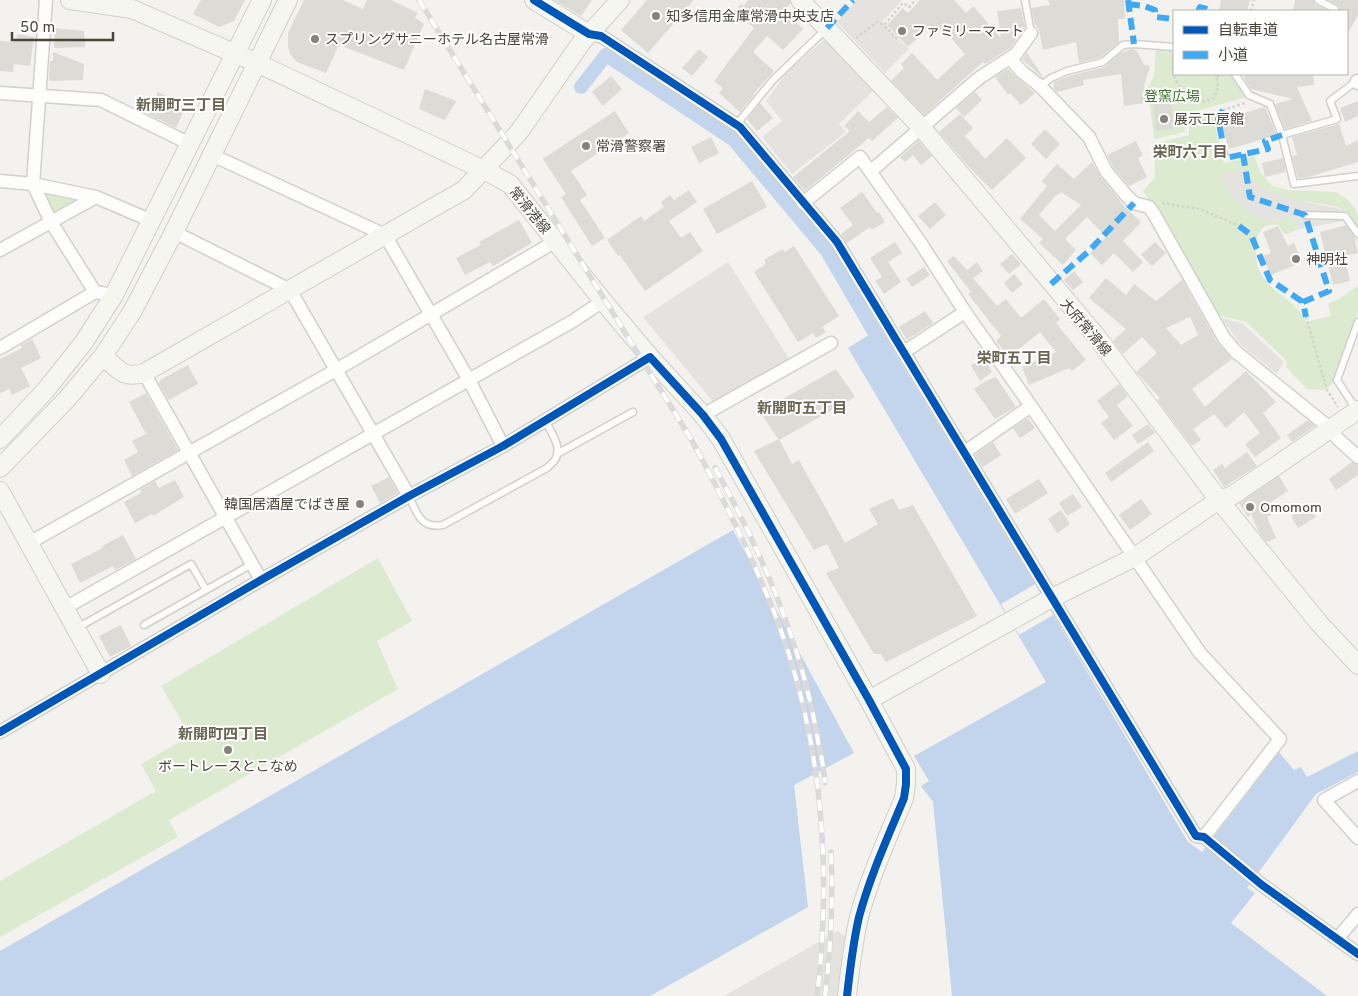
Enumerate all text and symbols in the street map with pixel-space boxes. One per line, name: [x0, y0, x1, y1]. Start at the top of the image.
place label: 知多信用金庫常滑中央支店: [666, 9, 834, 26]
scale bar: [12, 10, 114, 42]
marker: 知多信用金庫常滑中央支店: [650, 10, 662, 22]
legend: [1173, 10, 1348, 75]
text: 50 m: [20, 19, 55, 38]
text: 自転車道: [1218, 22, 1278, 41]
place label: ファミリーマート: [912, 24, 1024, 41]
marker: ファミリーマート: [896, 25, 908, 37]
place label: スプリングサニーホテル名古屋常滑: [325, 32, 549, 49]
marker: スプリングサニーホテル名古屋常滑: [309, 33, 321, 45]
text: 小道: [1218, 47, 1248, 66]
park label: 登窯広場: [1144, 89, 1200, 106]
district label: 新開町三丁目: [136, 97, 226, 116]
place label: 展示工房館: [1174, 112, 1244, 129]
marker: 展示工房館: [1158, 113, 1170, 125]
place label: 常滑警察署: [596, 139, 666, 156]
marker: 常滑警察署: [580, 140, 592, 152]
district label: 栄町六丁目: [1152, 144, 1228, 163]
street label: 常滑港線: [505, 184, 553, 238]
place label: 神明社: [1306, 252, 1348, 269]
marker: 神明社: [1290, 253, 1302, 265]
street label: 大府常滑線: [1056, 296, 1114, 360]
district label: 栄町五丁目: [976, 350, 1052, 369]
district label: 新開町五丁目: [757, 400, 847, 419]
place label: 韓国居酒屋でばき屋: [224, 497, 350, 514]
marker: 韓国居酒屋でばき屋: [354, 498, 366, 510]
place label: Omomom: [1260, 500, 1322, 517]
marker: Omomom: [1244, 501, 1256, 513]
district label: 新開町四丁目: [178, 726, 268, 745]
marker: ボートレースとこなめ: [222, 744, 234, 756]
place label: ボートレースとこなめ: [158, 759, 298, 776]

